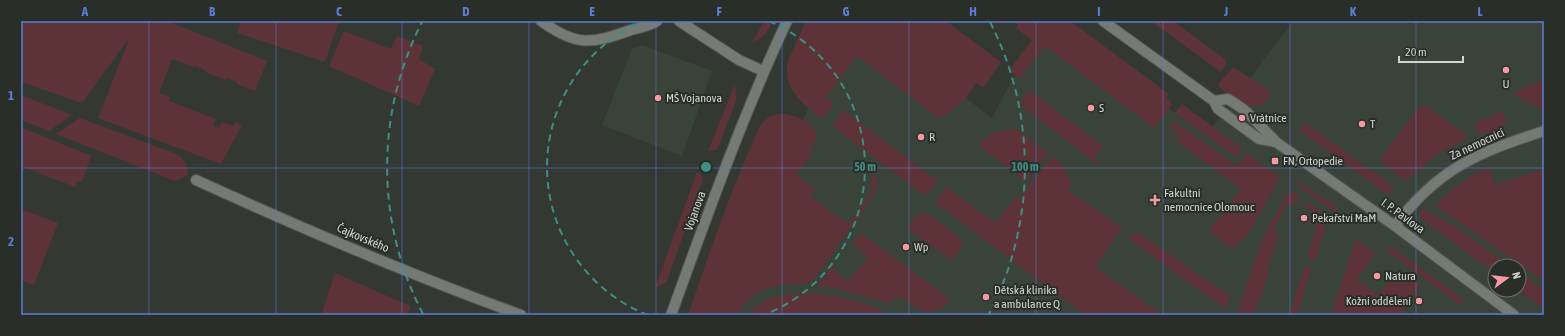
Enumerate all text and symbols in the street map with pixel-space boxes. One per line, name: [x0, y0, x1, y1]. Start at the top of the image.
text: A: [81, 4, 89, 19]
text: B: [209, 4, 216, 19]
text: C: [336, 4, 342, 19]
text: D: [462, 4, 470, 19]
text: E: [589, 4, 595, 19]
text: F: [716, 4, 722, 19]
text: G: [843, 4, 850, 19]
text: H: [969, 4, 977, 19]
text: I: [1097, 4, 1101, 19]
text: J: [1223, 4, 1228, 19]
text: K: [1350, 4, 1357, 19]
text: L: [1477, 4, 1483, 19]
scale bar: [1399, 38, 1463, 64]
text: 20 m: [1405, 45, 1427, 59]
marker: U: [1501, 65, 1511, 75]
place label: U: [1502, 77, 1510, 91]
text: 1: [8, 88, 14, 103]
place label: MŠ Vojanova: [666, 91, 722, 105]
marker: MŠ Vojanova: [653, 93, 663, 103]
place label: S: [1099, 101, 1104, 115]
marker: S: [1086, 103, 1096, 113]
place label: Vrátnice: [1250, 111, 1287, 125]
marker: Vrátnice: [1237, 113, 1247, 123]
place label: T: [1370, 117, 1376, 131]
marker: T: [1357, 119, 1367, 129]
street label: Za nemocnicí: [1448, 125, 1507, 163]
place label: R: [929, 130, 935, 144]
marker: R: [916, 132, 926, 142]
place label: FN, Ortopedie: [1283, 154, 1343, 168]
marker: FN, Ortopedie: [1270, 156, 1280, 166]
centre of rings: [699, 160, 713, 174]
text: 50 m: [854, 160, 876, 174]
text: 100 m: [1011, 160, 1039, 174]
place label: Fakultní nemocnice Olomouc: [1164, 186, 1255, 214]
street label: Vojanova: [681, 189, 709, 233]
marker: Fakultní nemocnice Olomouc: [1149, 194, 1161, 206]
street label: I. P. Pavlova: [1379, 196, 1427, 236]
place label: Pekařství MaM: [1312, 211, 1376, 225]
marker: Pekařství MaM: [1299, 213, 1309, 223]
street label: Čajkovského: [335, 221, 392, 255]
text: 2: [8, 234, 14, 249]
place label: Wp: [914, 240, 929, 254]
marker: Wp: [901, 242, 911, 252]
north arrow: [1487, 258, 1527, 298]
place label: Natura: [1385, 269, 1416, 283]
marker: Natura: [1372, 271, 1382, 281]
text: N: [1510, 271, 1523, 280]
place label: Dětská klinika a ambulance Q: [994, 283, 1061, 311]
marker: Dětská klinika a ambulance Q: [981, 292, 991, 302]
place label: Kožní oddělení: [1346, 294, 1411, 308]
marker: Kožní oddělení: [1414, 296, 1424, 306]

